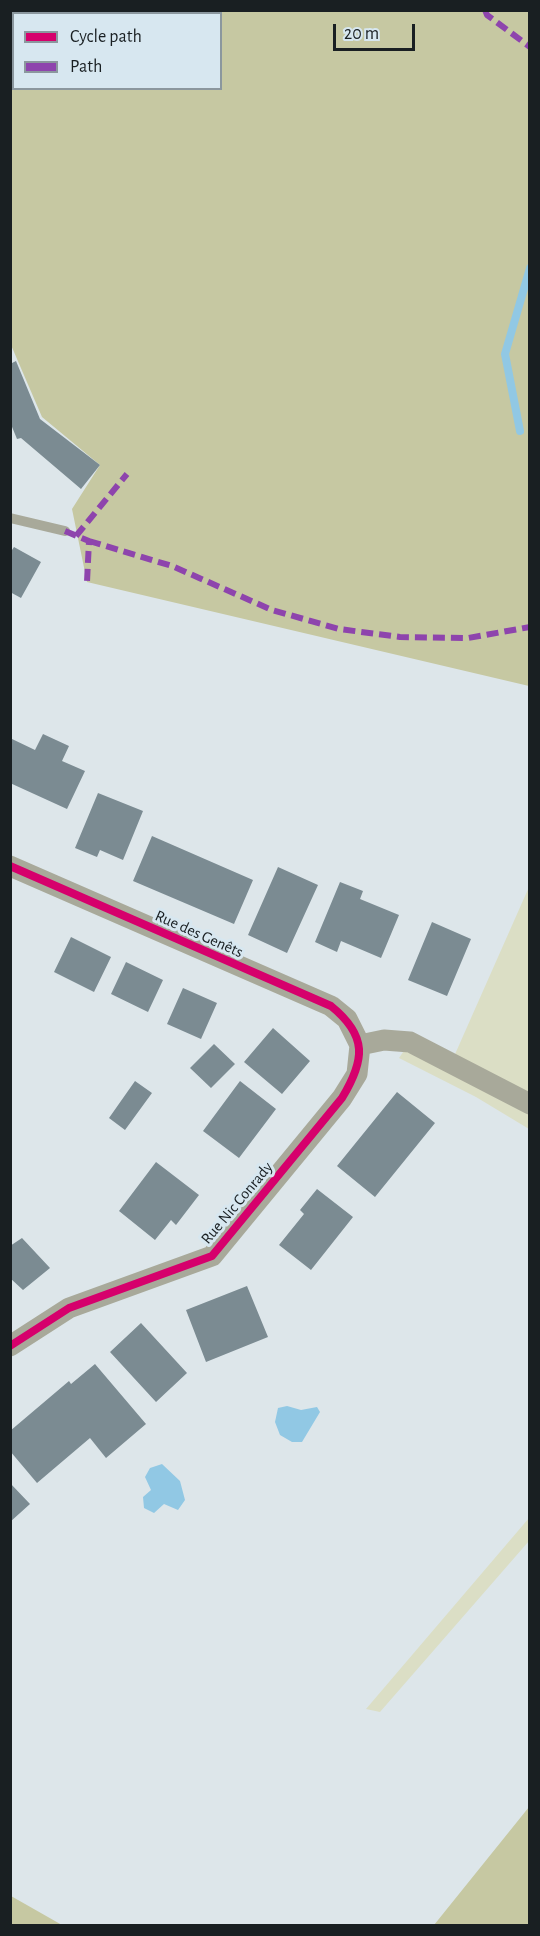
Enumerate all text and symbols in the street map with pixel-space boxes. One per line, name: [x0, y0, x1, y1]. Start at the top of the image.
legend: [12, 12, 222, 90]
scale bar: [336, 12, 418, 50]
text: 20 m: [344, 25, 379, 43]
text: Cycle path: [70, 28, 142, 46]
text: Path: [70, 58, 102, 76]
street label: Rue des Genêts: [152, 906, 246, 962]
street label: Rue Nic Conrady: [197, 1158, 277, 1248]

